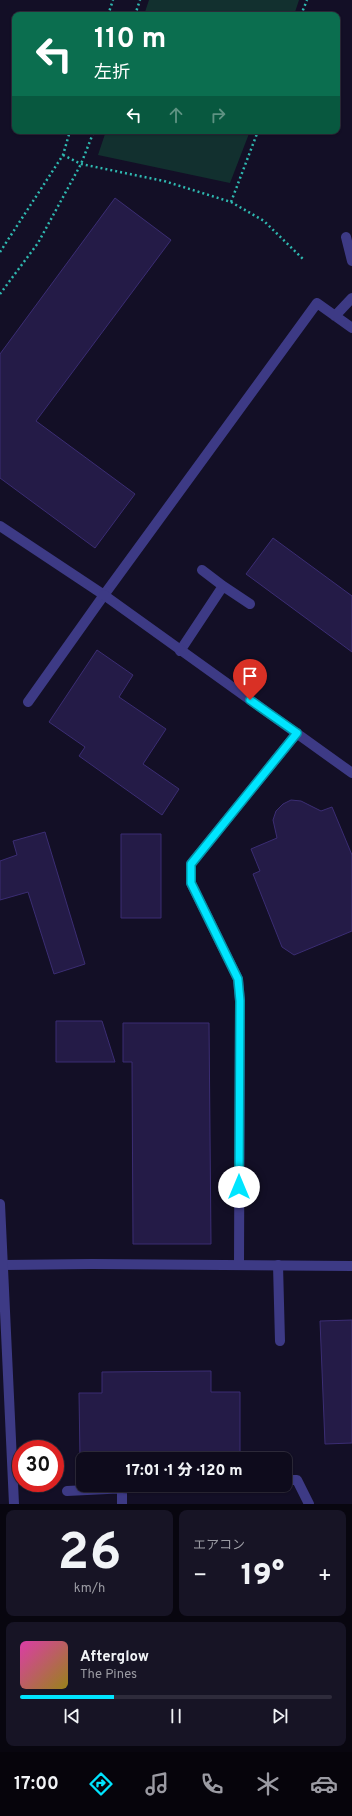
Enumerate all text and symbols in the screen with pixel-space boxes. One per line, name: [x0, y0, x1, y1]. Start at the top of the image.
text: 110 m: [94, 22, 166, 58]
icon: left: [28, 28, 80, 80]
text: 左折: [94, 62, 130, 85]
icon: left: [123, 104, 145, 126]
icon: ahead: [165, 104, 187, 126]
icon: right: [207, 104, 229, 126]
pin: [233, 659, 267, 700]
icon: arrive: [239, 665, 261, 687]
position arrow: [218, 1166, 260, 1208]
speed limit sign: 30: [12, 1440, 64, 1492]
text: 17:01 · 1 分 · 120 m: [126, 1462, 242, 1481]
text: 26: [58, 1522, 121, 1588]
text: エアコン: [193, 1538, 245, 1554]
text: 19°: [241, 1558, 284, 1595]
text: −: [193, 1563, 207, 1590]
text: +: [318, 1563, 332, 1590]
text: km/h: [74, 1581, 105, 1597]
text: Afterglow: [80, 1648, 149, 1667]
text: The Pines: [80, 1667, 137, 1683]
icon: previous: [61, 1705, 83, 1727]
icon: pause: [165, 1705, 187, 1727]
icon: next: [269, 1705, 291, 1727]
icon: directions: [87, 1770, 115, 1798]
icon: music: [143, 1770, 171, 1798]
icon: phone: [198, 1770, 226, 1798]
icon: climate: [254, 1770, 282, 1798]
icon: car: [310, 1770, 338, 1798]
text: 17:00: [14, 1773, 59, 1796]

